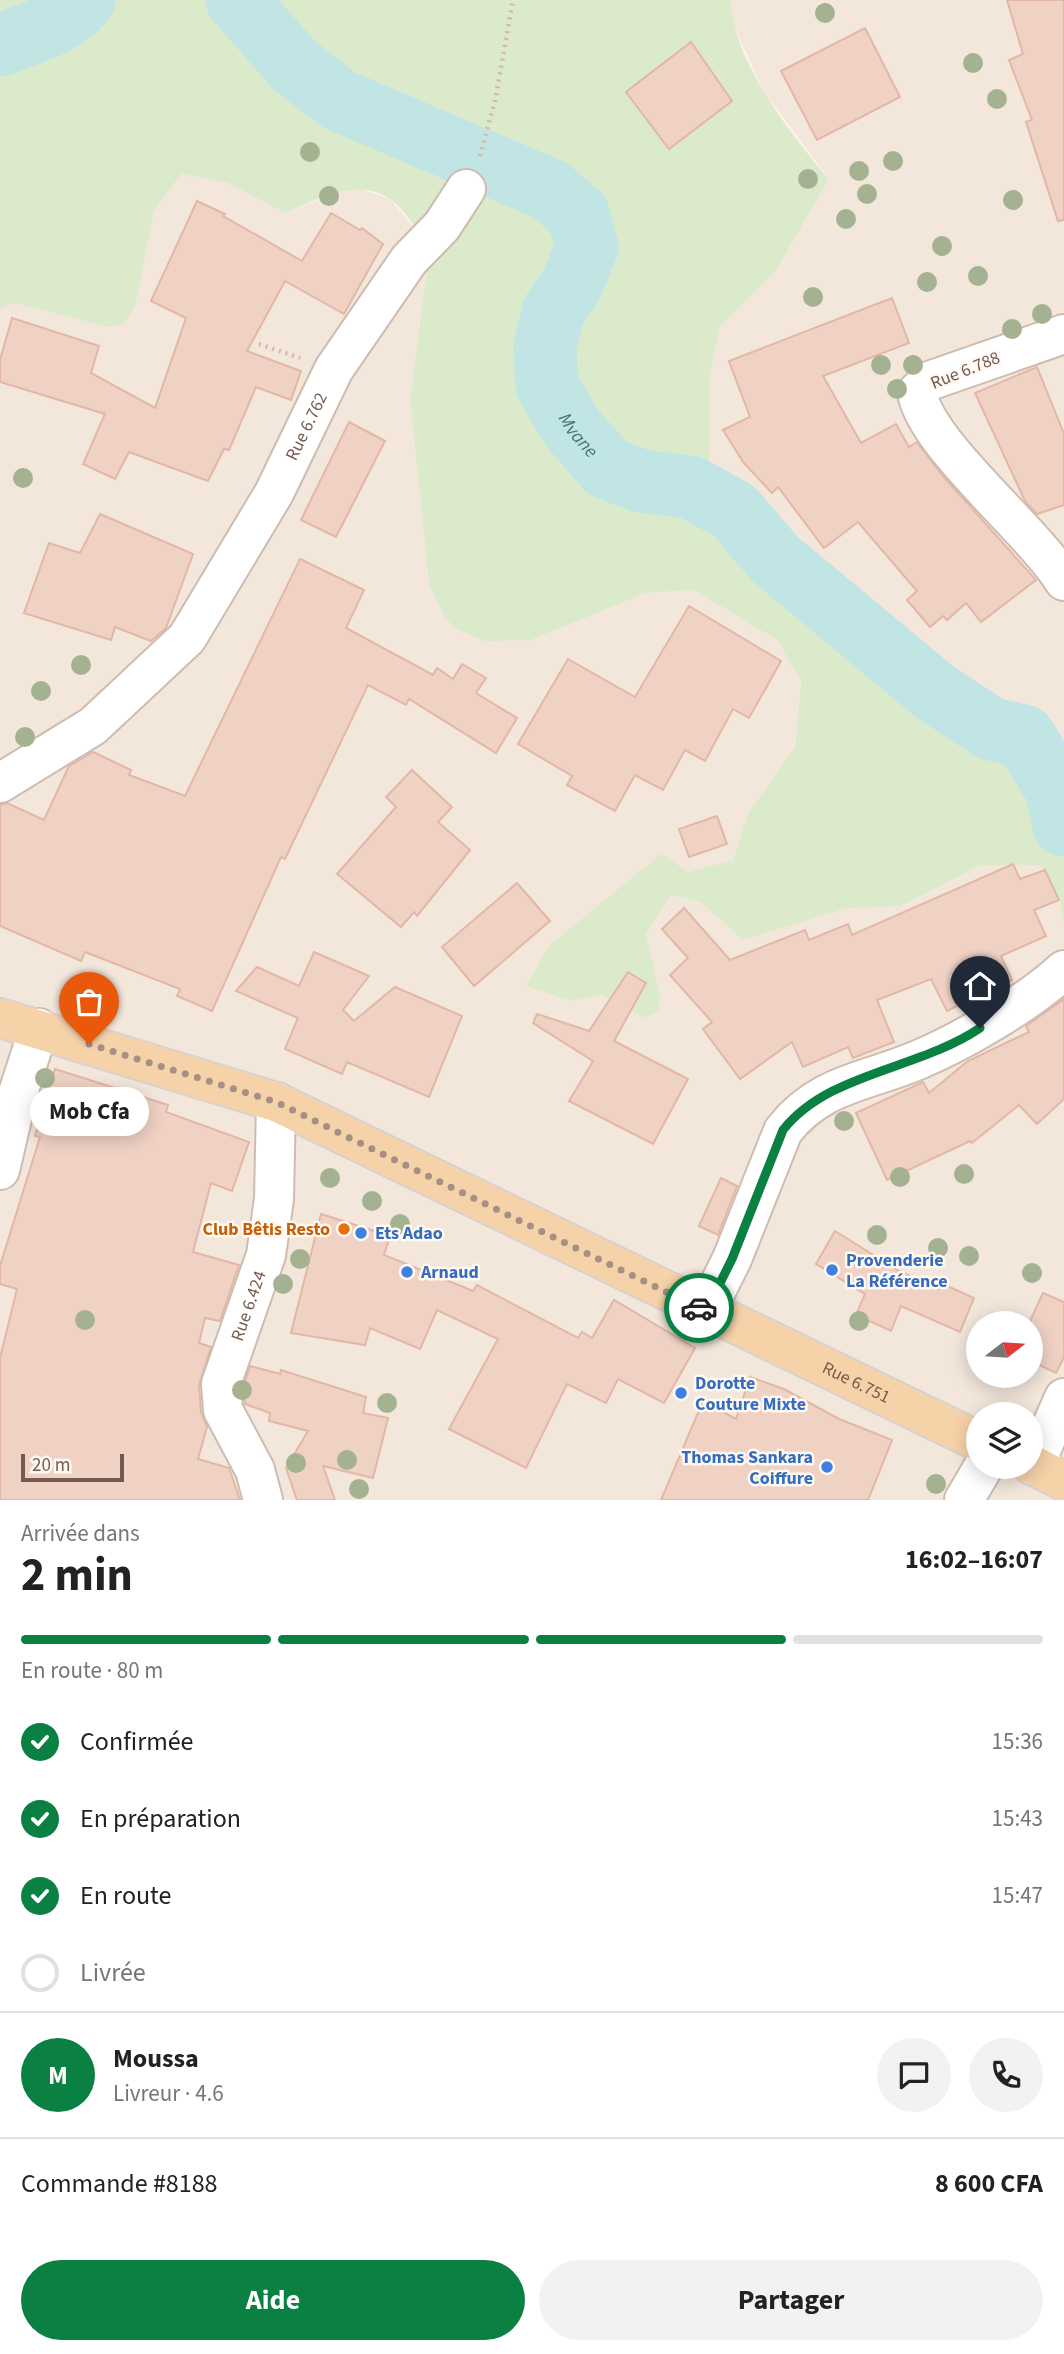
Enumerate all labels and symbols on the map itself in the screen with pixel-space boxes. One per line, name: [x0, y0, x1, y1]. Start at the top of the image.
street label: Rue 6.788: [927, 345, 1004, 396]
street label: Rue 6.762: [280, 388, 334, 465]
water label: Mvane: [551, 408, 604, 464]
pin: [950, 956, 1010, 1028]
pin: [59, 972, 119, 1044]
callout: Mob Cfa: [29, 1086, 148, 1135]
place label: Club Bêtis Resto: [202, 1217, 330, 1242]
marker: Club Bêtis Resto: [336, 1221, 352, 1237]
place label: Ets Adao: [375, 1221, 443, 1246]
marker: Ets Adao: [353, 1225, 369, 1241]
place label: Provenderie La Référence: [846, 1248, 948, 1294]
place label: Arnaud: [420, 1260, 479, 1285]
marker: Provenderie La Référence: [824, 1262, 840, 1278]
marker: Arnaud: [399, 1264, 415, 1280]
street label: Rue 6.424: [225, 1267, 273, 1344]
courier: [664, 1273, 734, 1343]
north arrow: [966, 1311, 1043, 1388]
street label: Rue 6.751: [818, 1356, 894, 1410]
place label: Dorotte Couture Mixte: [695, 1371, 806, 1417]
marker: Dorotte Couture Mixte: [673, 1385, 689, 1401]
place label: Thomas Sankara Coiffure: [681, 1445, 813, 1491]
scale bar: [21, 1451, 124, 1483]
marker: Thomas Sankara Coiffure: [819, 1459, 835, 1475]

